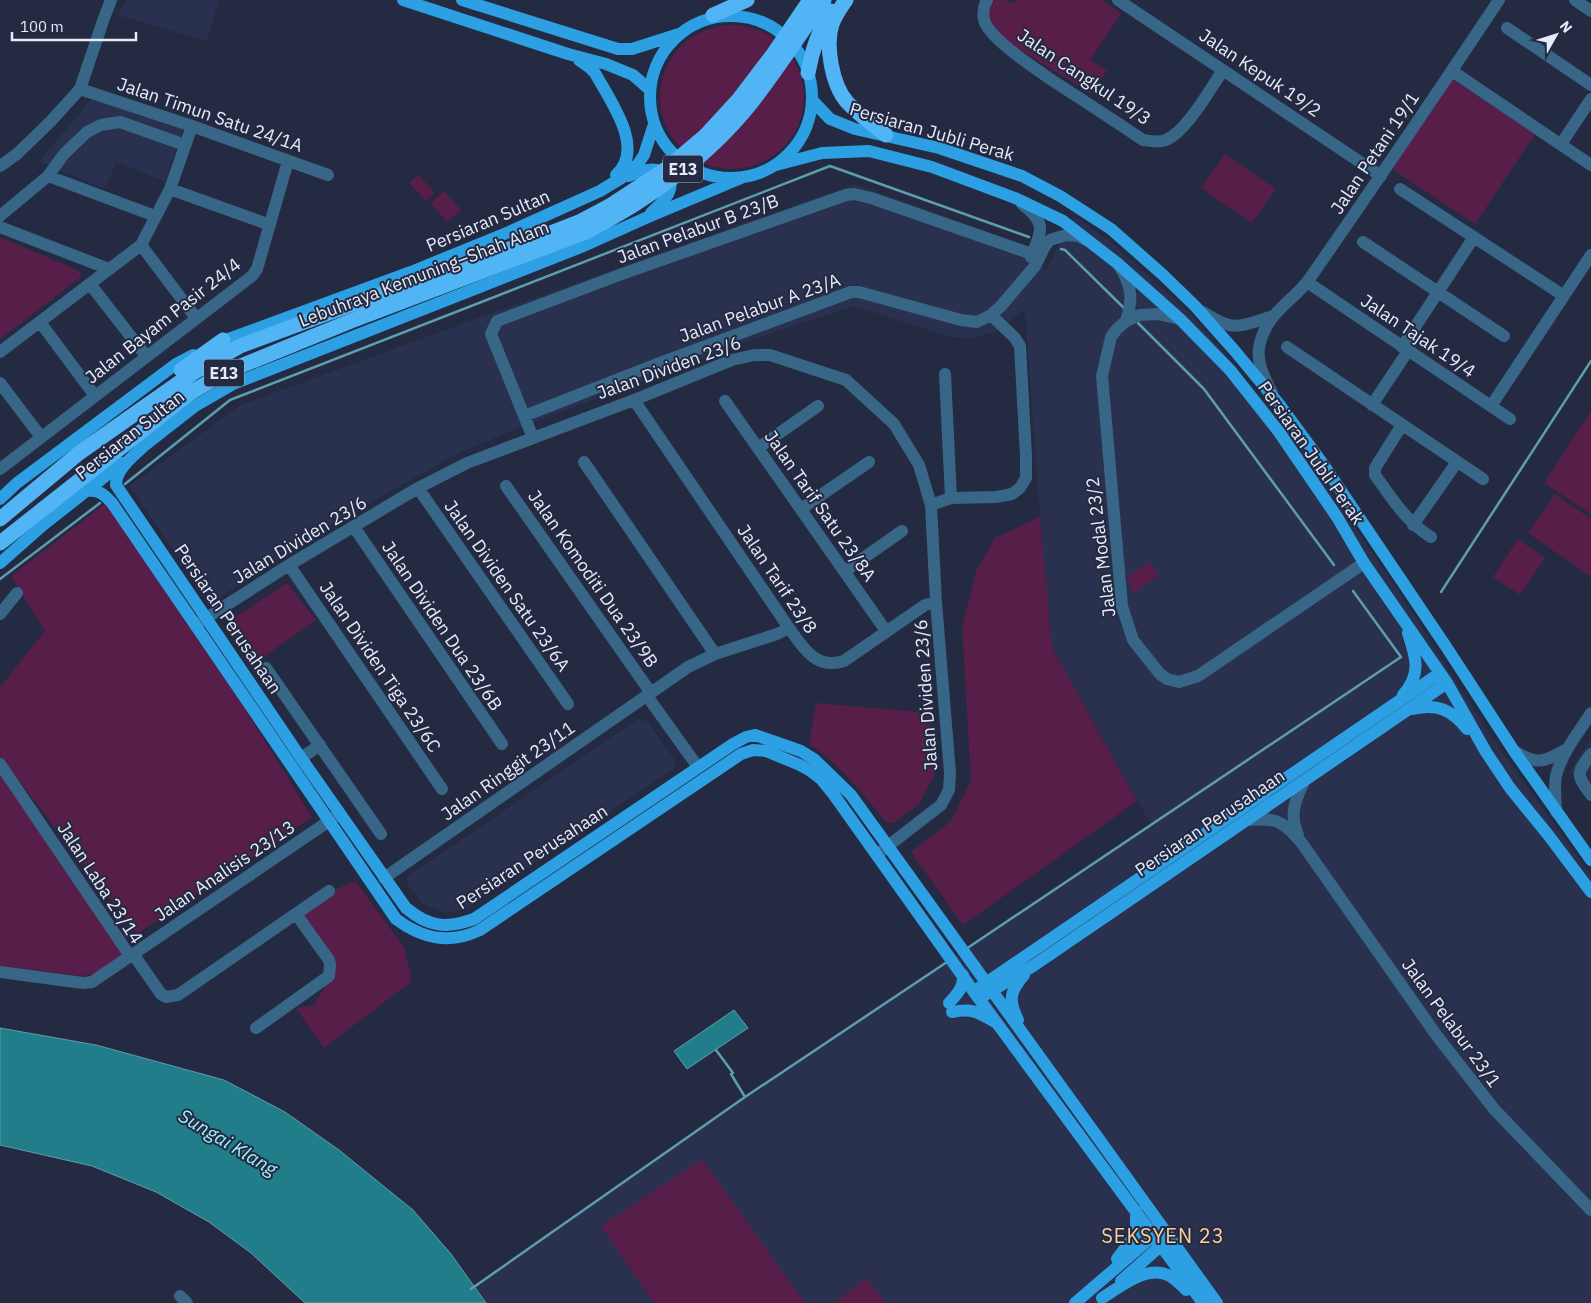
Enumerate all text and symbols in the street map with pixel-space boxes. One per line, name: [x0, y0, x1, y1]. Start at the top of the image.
scale bar: [12, 10, 136, 42]
north arrow: [1531, 10, 1581, 60]
text: 100 m: [20, 17, 64, 36]
text: N: [1556, 17, 1576, 36]
street label: Jalan Cangkul 19/3: [1013, 23, 1155, 130]
street label: Jalan Kepuk 19/2: [1195, 23, 1326, 122]
street label: Jalan Timun Satu 24/1A: [114, 72, 306, 157]
street label: Jalan Petani 19/1: [1325, 87, 1424, 218]
street label: Persiaran Jubli Perak: [847, 97, 1018, 166]
road number: E13: [663, 156, 703, 182]
street label: Persiaran Sultan: [422, 184, 553, 257]
street label: Jalan Pelabur B 23/B: [614, 189, 782, 268]
street label: Lebuhraya Kemuning–Shah Alam: [295, 215, 552, 332]
street label: Jalan Bayam Pasir 24/4: [80, 253, 245, 388]
street label: Jalan Pelabur A 23/A: [676, 268, 844, 347]
street label: Jalan Tajak 19/4: [1356, 289, 1480, 383]
street label: Jalan Dividen 23/6: [594, 331, 744, 404]
road number: E13: [204, 359, 244, 386]
street label: Persiaran Jubli Perak: [1253, 376, 1370, 529]
street label: Persiaran Sultan: [71, 385, 189, 484]
street label: Jalan Tarif Satu 23/8A: [760, 426, 882, 586]
street label: Jalan Modal 23/2: [1080, 476, 1121, 618]
street label: Jalan Komoditi Dua 23/9B: [523, 485, 664, 672]
street label: Jalan Dividen 23/6: [229, 491, 371, 589]
street label: Jalan Dividen Satu 23/6A: [439, 495, 576, 676]
street label: Jalan Tarif 23/8: [732, 520, 822, 638]
street label: Jalan Dividen Dua 23/6B: [377, 537, 508, 715]
street label: Persiaran Perusahaan: [170, 539, 287, 698]
street label: Jalan Dividen Tiga 23/6C: [315, 577, 446, 757]
street label: Jalan Dividen 23/6: [909, 619, 942, 772]
street label: Jalan Ringgit 23/11: [436, 716, 579, 825]
street label: Persiaran Perusahaan: [1130, 764, 1289, 881]
street label: Persiaran Perusahaan: [452, 799, 612, 914]
street label: Jalan Analisis 23/13: [150, 815, 300, 926]
street label: Jalan Laba 23/14: [52, 817, 149, 948]
street label: Jalan Pelabur 23/1: [1397, 954, 1506, 1092]
water label: Sungai Klang: [174, 1103, 283, 1182]
district label: SEKSYEN 23: [1101, 1222, 1225, 1249]

